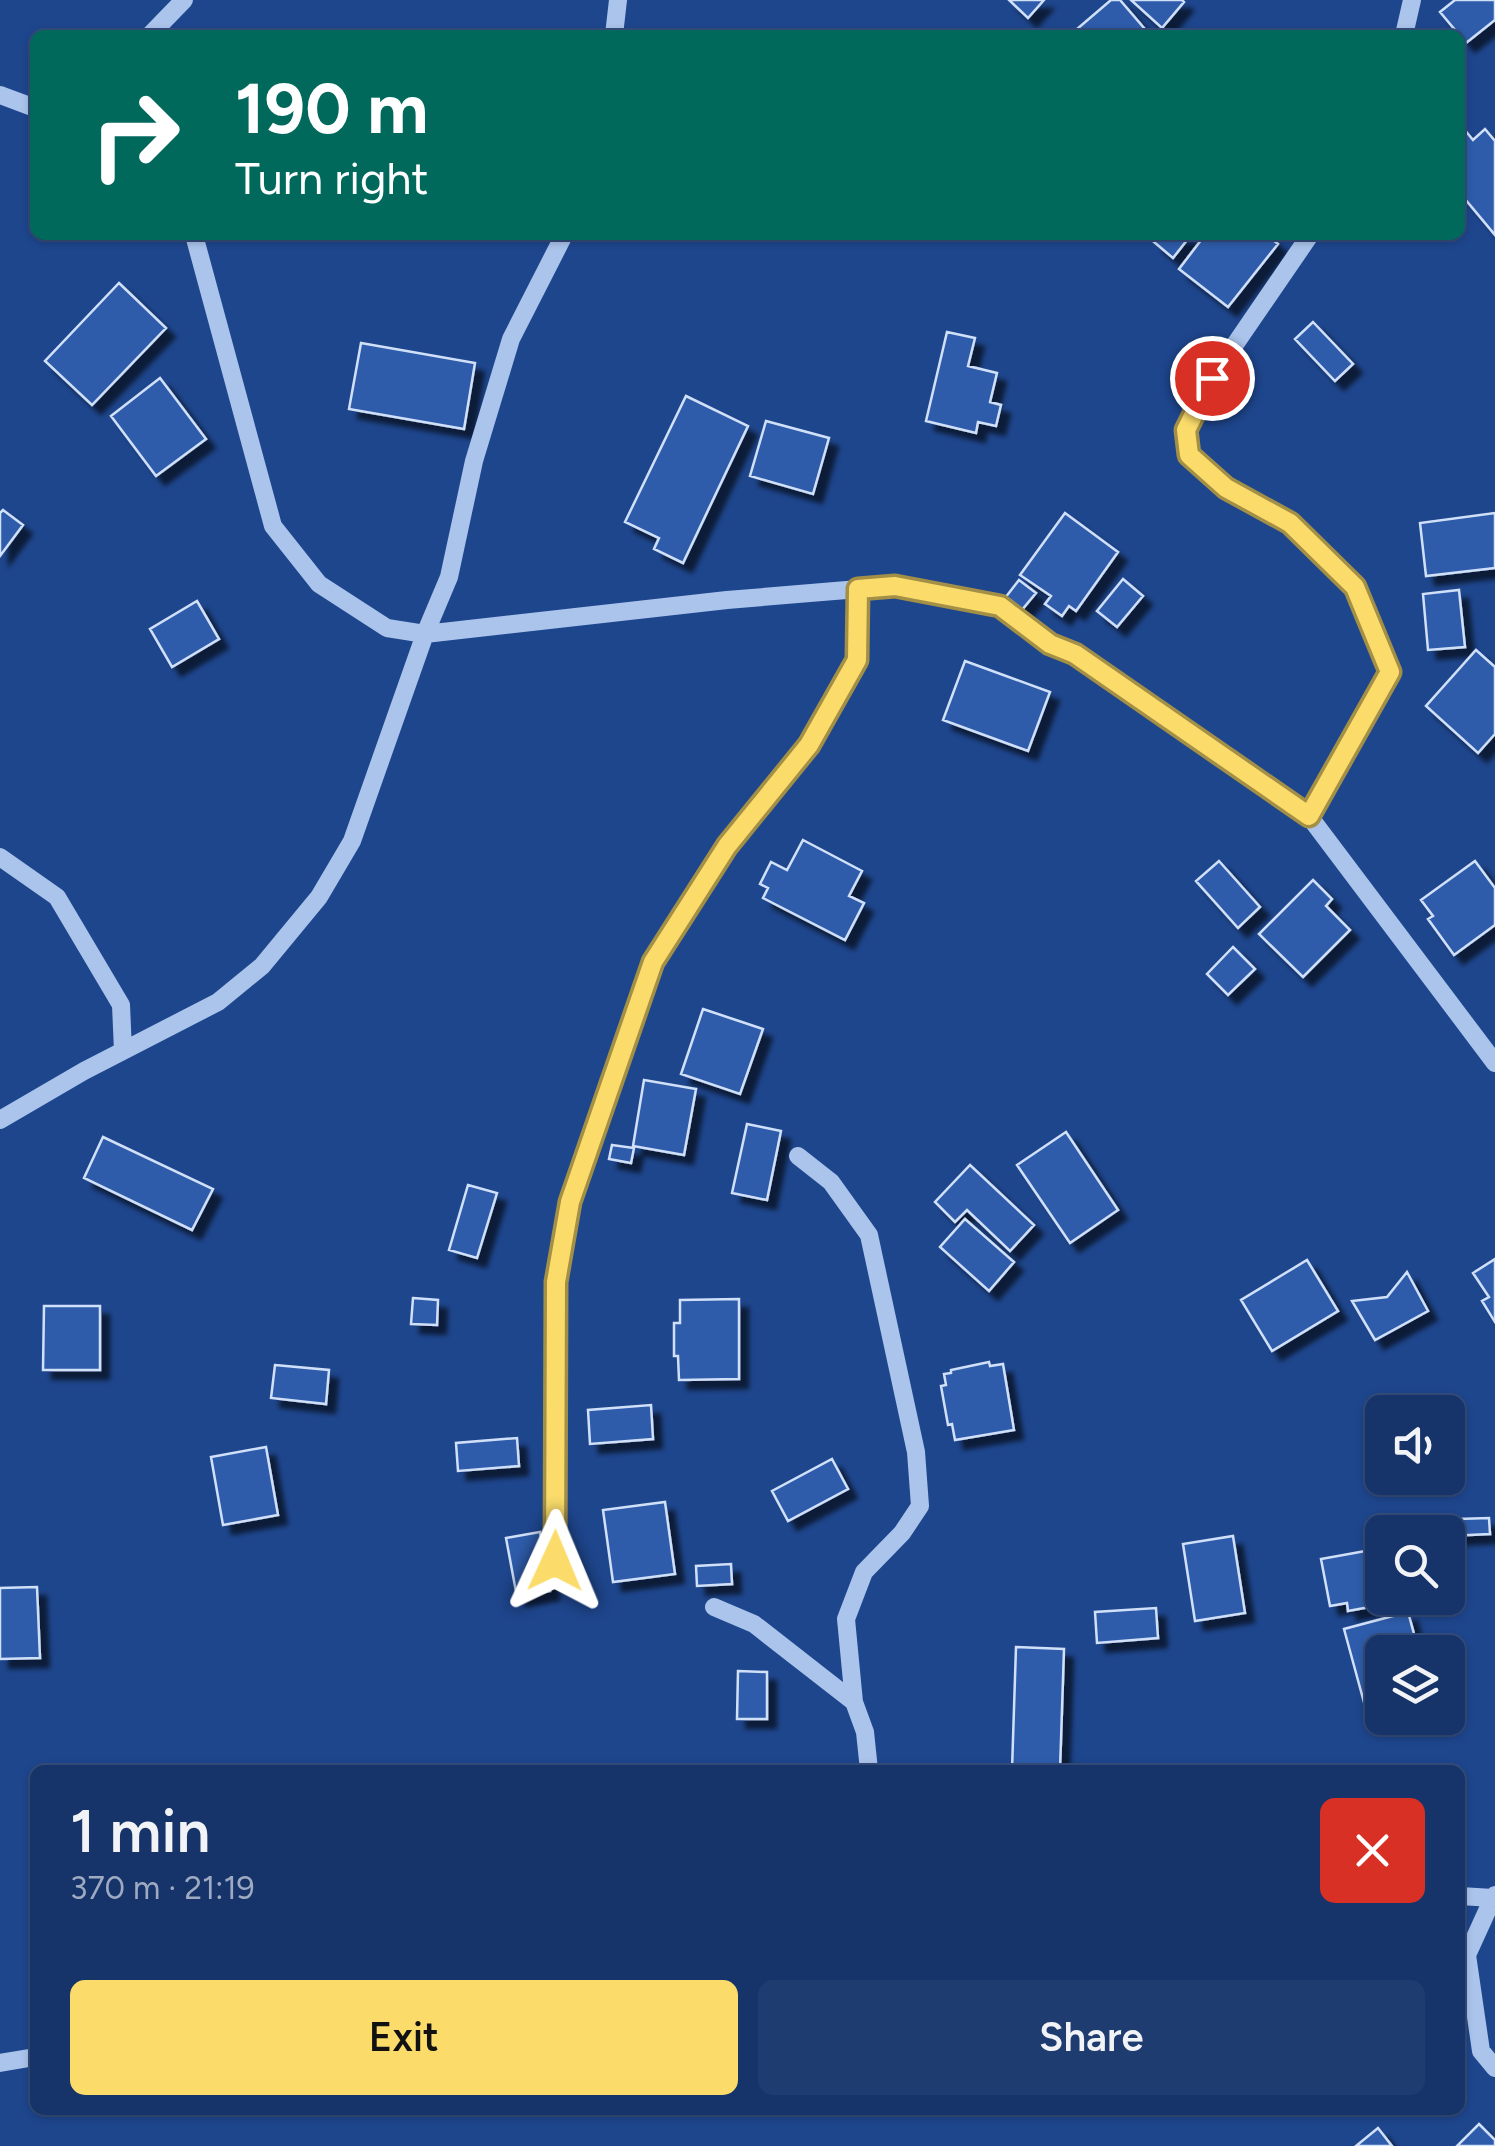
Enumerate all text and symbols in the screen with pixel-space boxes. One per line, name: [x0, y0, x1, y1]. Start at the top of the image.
text: 190 m: [235, 66, 428, 151]
icon: right: [70, 70, 200, 200]
text: Turn right: [235, 151, 428, 205]
pin: [1170, 336, 1255, 421]
icon: arrive: [1185, 351, 1240, 406]
map controls: [1365, 1395, 1465, 1735]
button: sound: [1365, 1395, 1465, 1495]
position arrow: [503, 1509, 607, 1613]
button: search: [1365, 1515, 1465, 1615]
button: layers: [1365, 1635, 1465, 1735]
text: 1 min: [70, 1795, 210, 1867]
button: close: [1320, 1798, 1425, 1903]
text: 370 m · 21:19: [70, 1869, 255, 1907]
button: Exit: [70, 1980, 738, 2095]
button: Share: [758, 1980, 1425, 2095]

